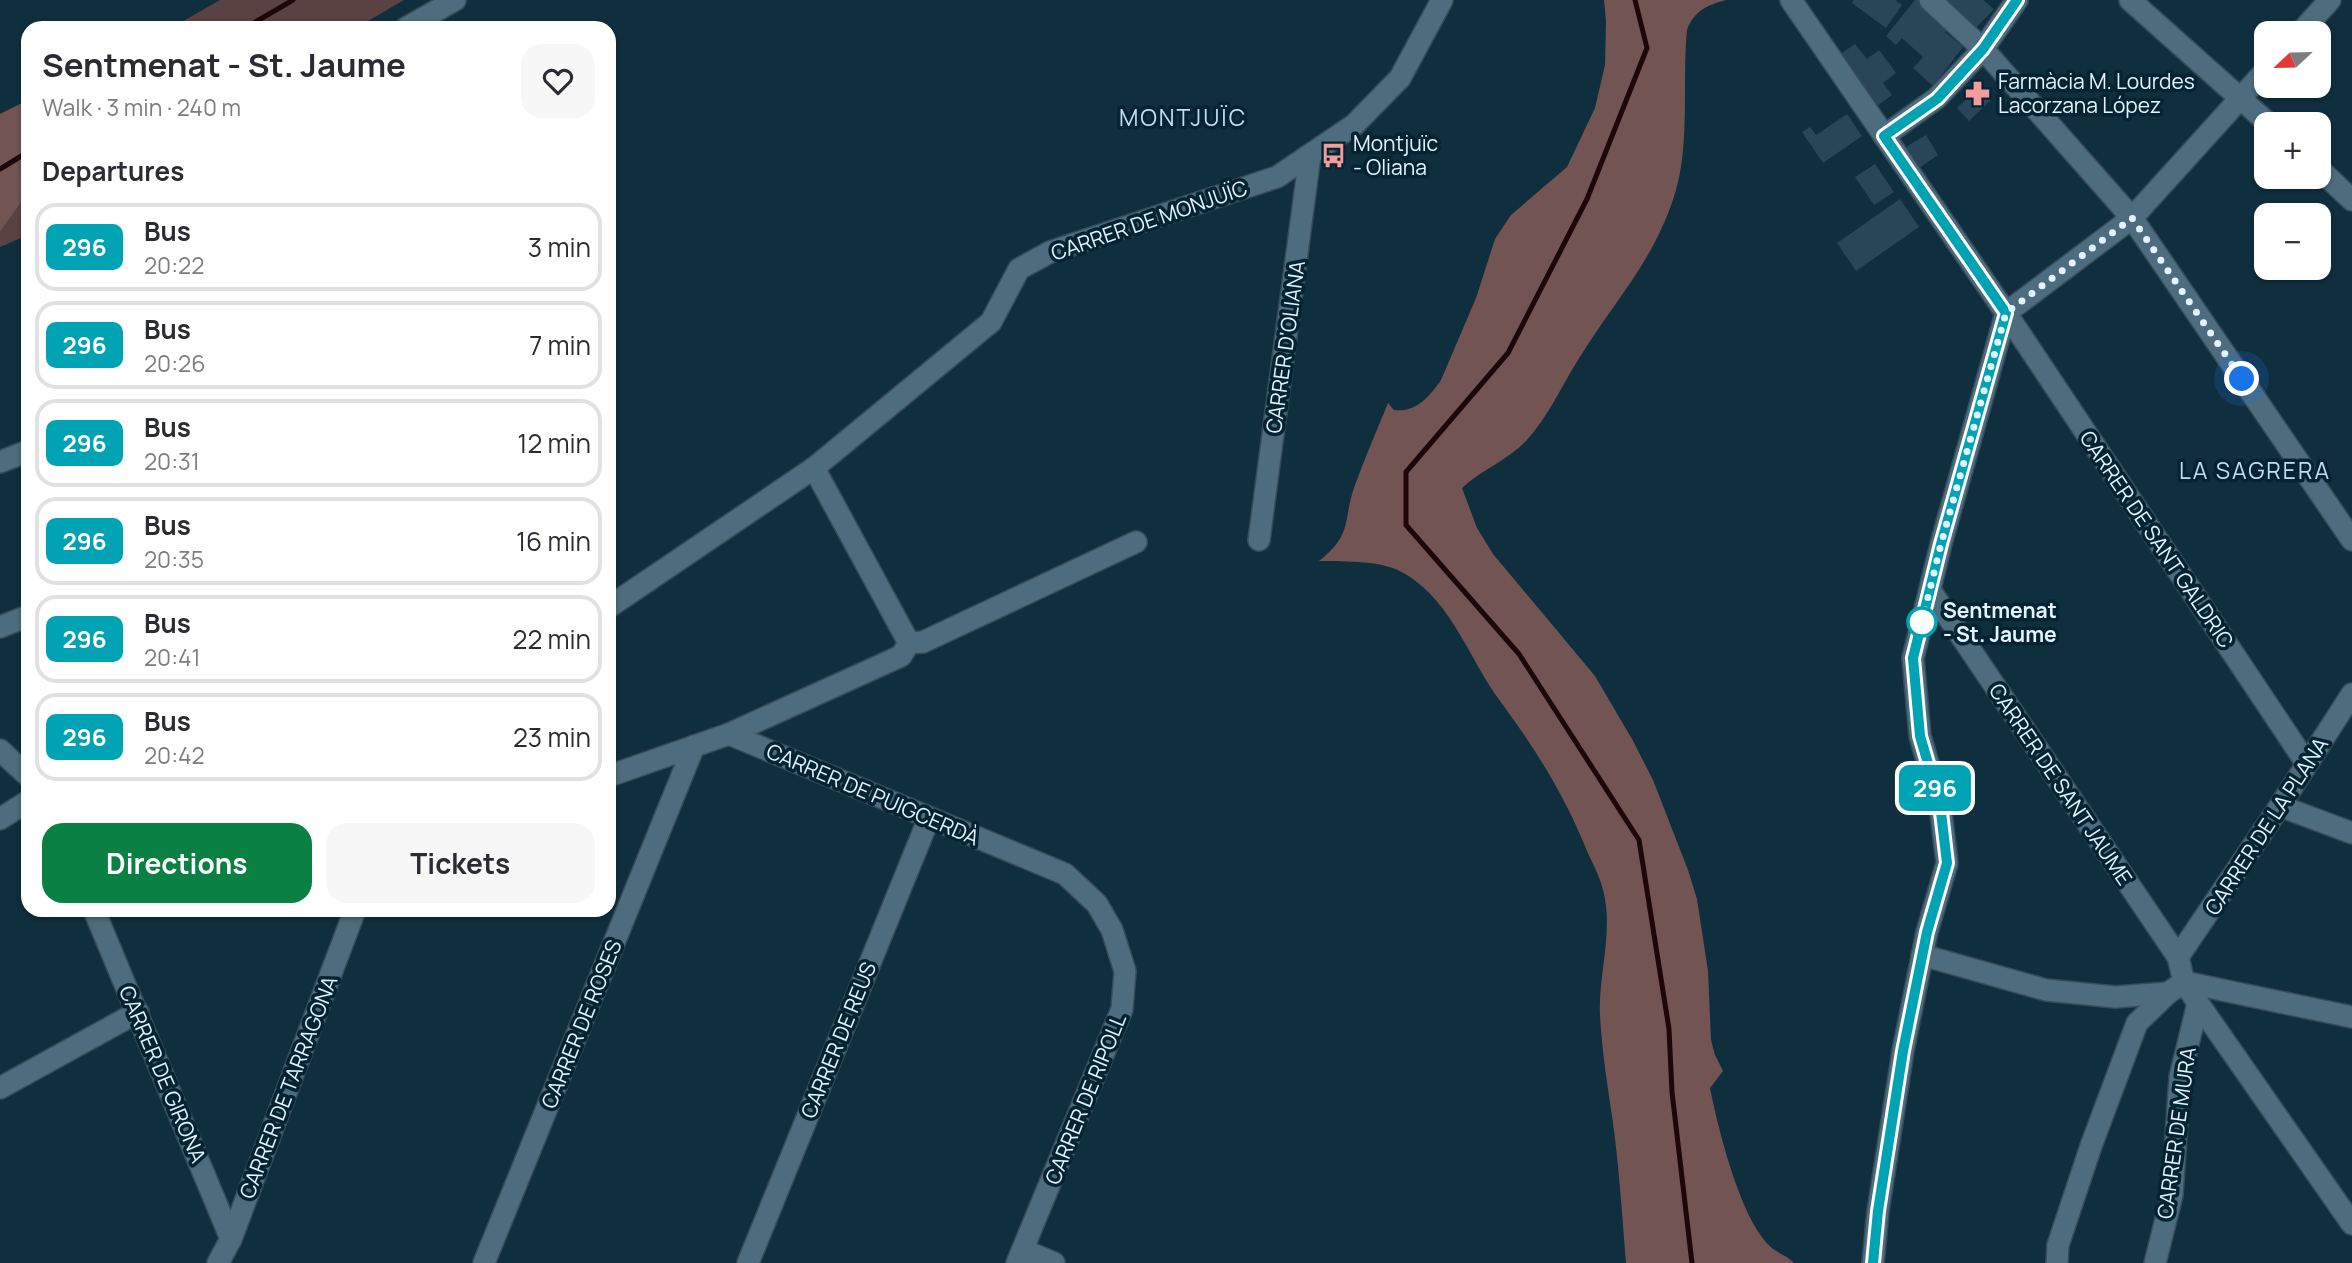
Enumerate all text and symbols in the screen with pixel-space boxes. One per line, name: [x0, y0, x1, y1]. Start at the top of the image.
north arrow: [2254, 21, 2331, 98]
map controls: [2254, 21, 2331, 280]
text: Sentmenat - St. Jaume: [42, 42, 406, 87]
button: heart: [521, 44, 595, 118]
place label: Farmàcia M. Lourdes Lacorzana López: [1998, 67, 2195, 119]
pharmacy icon: Farmàcia M. Lourdes Lacorzana López: [1964, 79, 1992, 107]
text: Walk · 3 min · 240 m: [42, 91, 241, 123]
district label: MONTJUÏC: [1119, 101, 1247, 133]
button: +: [2254, 112, 2331, 189]
place label: Montjuïc - Oliana: [1353, 129, 1438, 181]
bus stop icon: Montjuïc - Oliana: [1319, 141, 1347, 169]
text: Departures: [42, 153, 184, 189]
street label: CARRER DE MONJUÏC: [1047, 173, 1251, 267]
button: −: [2254, 203, 2331, 280]
text: Bus: [144, 213, 191, 249]
text: 3 min: [528, 229, 591, 265]
text: 296: [62, 230, 107, 263]
text: 20:22: [144, 249, 204, 281]
street label: CARRER D'OLIANA: [1259, 259, 1311, 435]
text: Bus: [144, 311, 191, 347]
text: 7 min: [529, 327, 591, 363]
text: 296: [62, 328, 107, 361]
text: 20:26: [144, 347, 205, 379]
your location: [2224, 361, 2259, 396]
text: Bus: [144, 409, 191, 445]
text: 12 min: [517, 425, 591, 461]
street label: CARRER DE SANT GALDRIC: [2074, 425, 2240, 653]
text: 296: [62, 426, 107, 459]
text: 20:31: [144, 445, 200, 477]
district label: LA SAGRERA: [2179, 454, 2331, 486]
text: Bus: [144, 507, 191, 543]
text: 16 min: [516, 523, 591, 559]
text: 296: [62, 524, 107, 557]
text: 20:35: [144, 543, 204, 575]
place label: Sentmenat - St. Jaume: [1943, 596, 2057, 648]
text: Bus: [144, 605, 191, 641]
marker: Sentmenat - St. Jaume: [1907, 607, 1937, 637]
text: 22 min: [513, 621, 591, 657]
text: 296: [62, 622, 107, 655]
text: 20:41: [144, 641, 201, 673]
street label: CARRER DE SANT JAUME: [1983, 678, 2139, 890]
text: Bus: [144, 703, 191, 739]
text: 23 min: [513, 719, 591, 755]
text: 296: [62, 720, 107, 753]
street label: CARRER DE LA PLANA: [2198, 732, 2334, 920]
street label: CARRER DE PUIGCERDÀ: [762, 736, 984, 852]
text: 20:42: [144, 739, 205, 771]
line badge: 296: [1895, 765, 1975, 811]
text: 296: [1913, 771, 1957, 804]
button: Directions: [42, 823, 312, 903]
button: Tickets: [326, 823, 595, 903]
street label: CARRER DE ROSES: [534, 935, 628, 1113]
street label: CARRER DE REUS: [794, 958, 882, 1122]
street label: CARRER DE TARRAGONA: [233, 972, 343, 1202]
street label: CARRER DE GIRONA: [113, 981, 213, 1167]
street label: CARRER DE RIPOLL: [1038, 1009, 1132, 1188]
street label: CARRER DE MURA: [2150, 1045, 2202, 1221]

